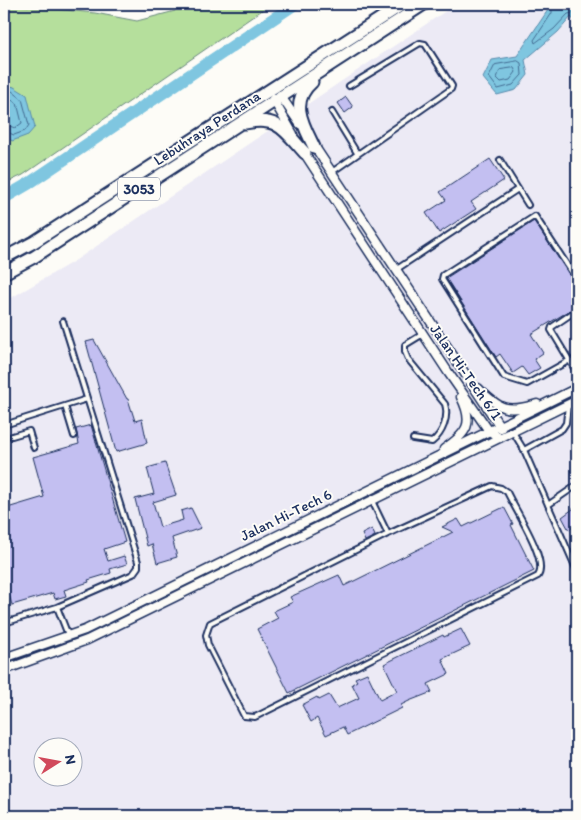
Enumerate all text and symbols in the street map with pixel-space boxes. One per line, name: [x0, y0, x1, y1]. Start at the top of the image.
street label: Lebuhraya Perdana: [150, 87, 264, 169]
road number: 3053: [118, 178, 160, 200]
street label: Jalan Hi-Tech 6/1: [426, 321, 506, 423]
street label: Jalan Hi-Tech 6: [237, 485, 335, 545]
north arrow: [32, 738, 82, 788]
text: N: [61, 753, 80, 766]

